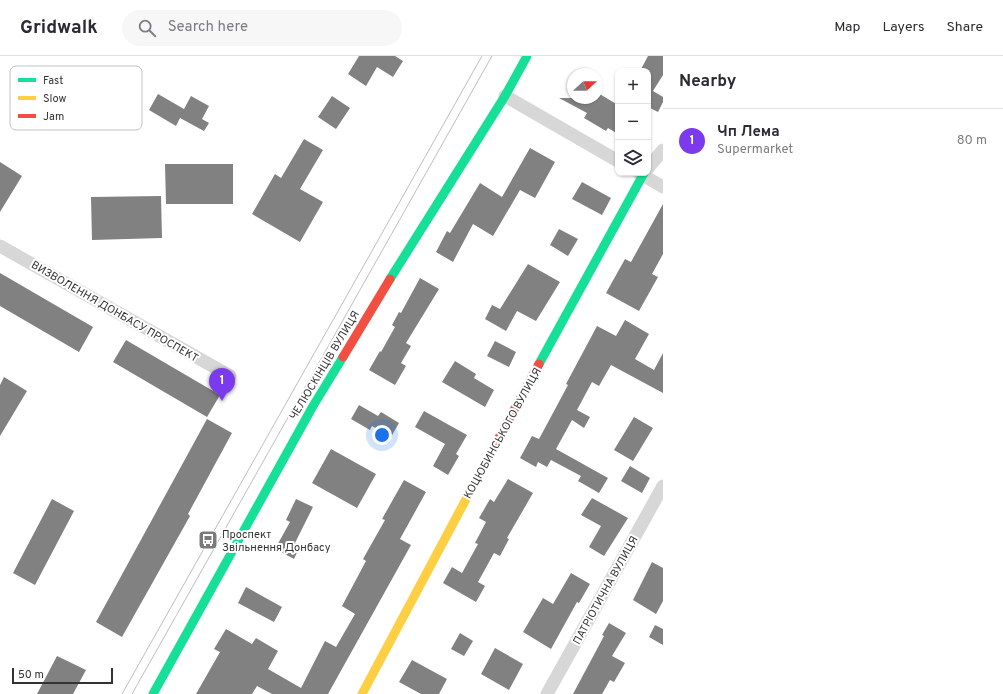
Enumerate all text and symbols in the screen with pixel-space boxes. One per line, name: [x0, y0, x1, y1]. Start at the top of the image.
search box: [122, 10, 402, 46]
text: Gridwalk: [20, 16, 98, 40]
icon: search: [136, 17, 158, 39]
text: Search here: [168, 18, 248, 37]
text: Map: [834, 19, 860, 36]
text: Layers: [882, 19, 924, 36]
text: Share: [946, 19, 983, 36]
legend: [10, 66, 142, 130]
north arrow: [567, 68, 603, 104]
map controls: [615, 68, 651, 176]
button: +: [615, 68, 651, 104]
text: Nearby: [679, 71, 736, 93]
text: Fast: [43, 74, 63, 88]
text: Slow: [43, 92, 66, 106]
button: −: [615, 104, 651, 140]
text: Jam: [43, 110, 64, 124]
text: Чп Лема: [717, 123, 780, 142]
text: 1: [689, 133, 695, 149]
text: 80 m: [957, 133, 987, 149]
button: layers: [615, 140, 651, 176]
text: Supermarket: [717, 142, 793, 158]
street label: ВИЗВОЛЕННЯ ДОНБАСУ ПРОСПЕКТ: [29, 258, 200, 366]
street label: ЧЕЛЮСКІНЦІВ ВУЛИЦЯ: [287, 308, 363, 423]
street label: КОЦЮБИНСЬКОГО ВУЛИЦЯ: [461, 365, 545, 502]
pin: 1: [209, 368, 235, 401]
your location: [372, 425, 392, 445]
place label: Проспект Звільнення Донбасу: [222, 528, 331, 555]
bus stop icon: Проспект Звільнення Донбасу: [197, 529, 219, 551]
street label: ПАТРІОТИЧНА ВУЛИЦЯ: [570, 534, 642, 647]
scale bar: [12, 666, 113, 685]
text: 50 m: [18, 668, 44, 682]

